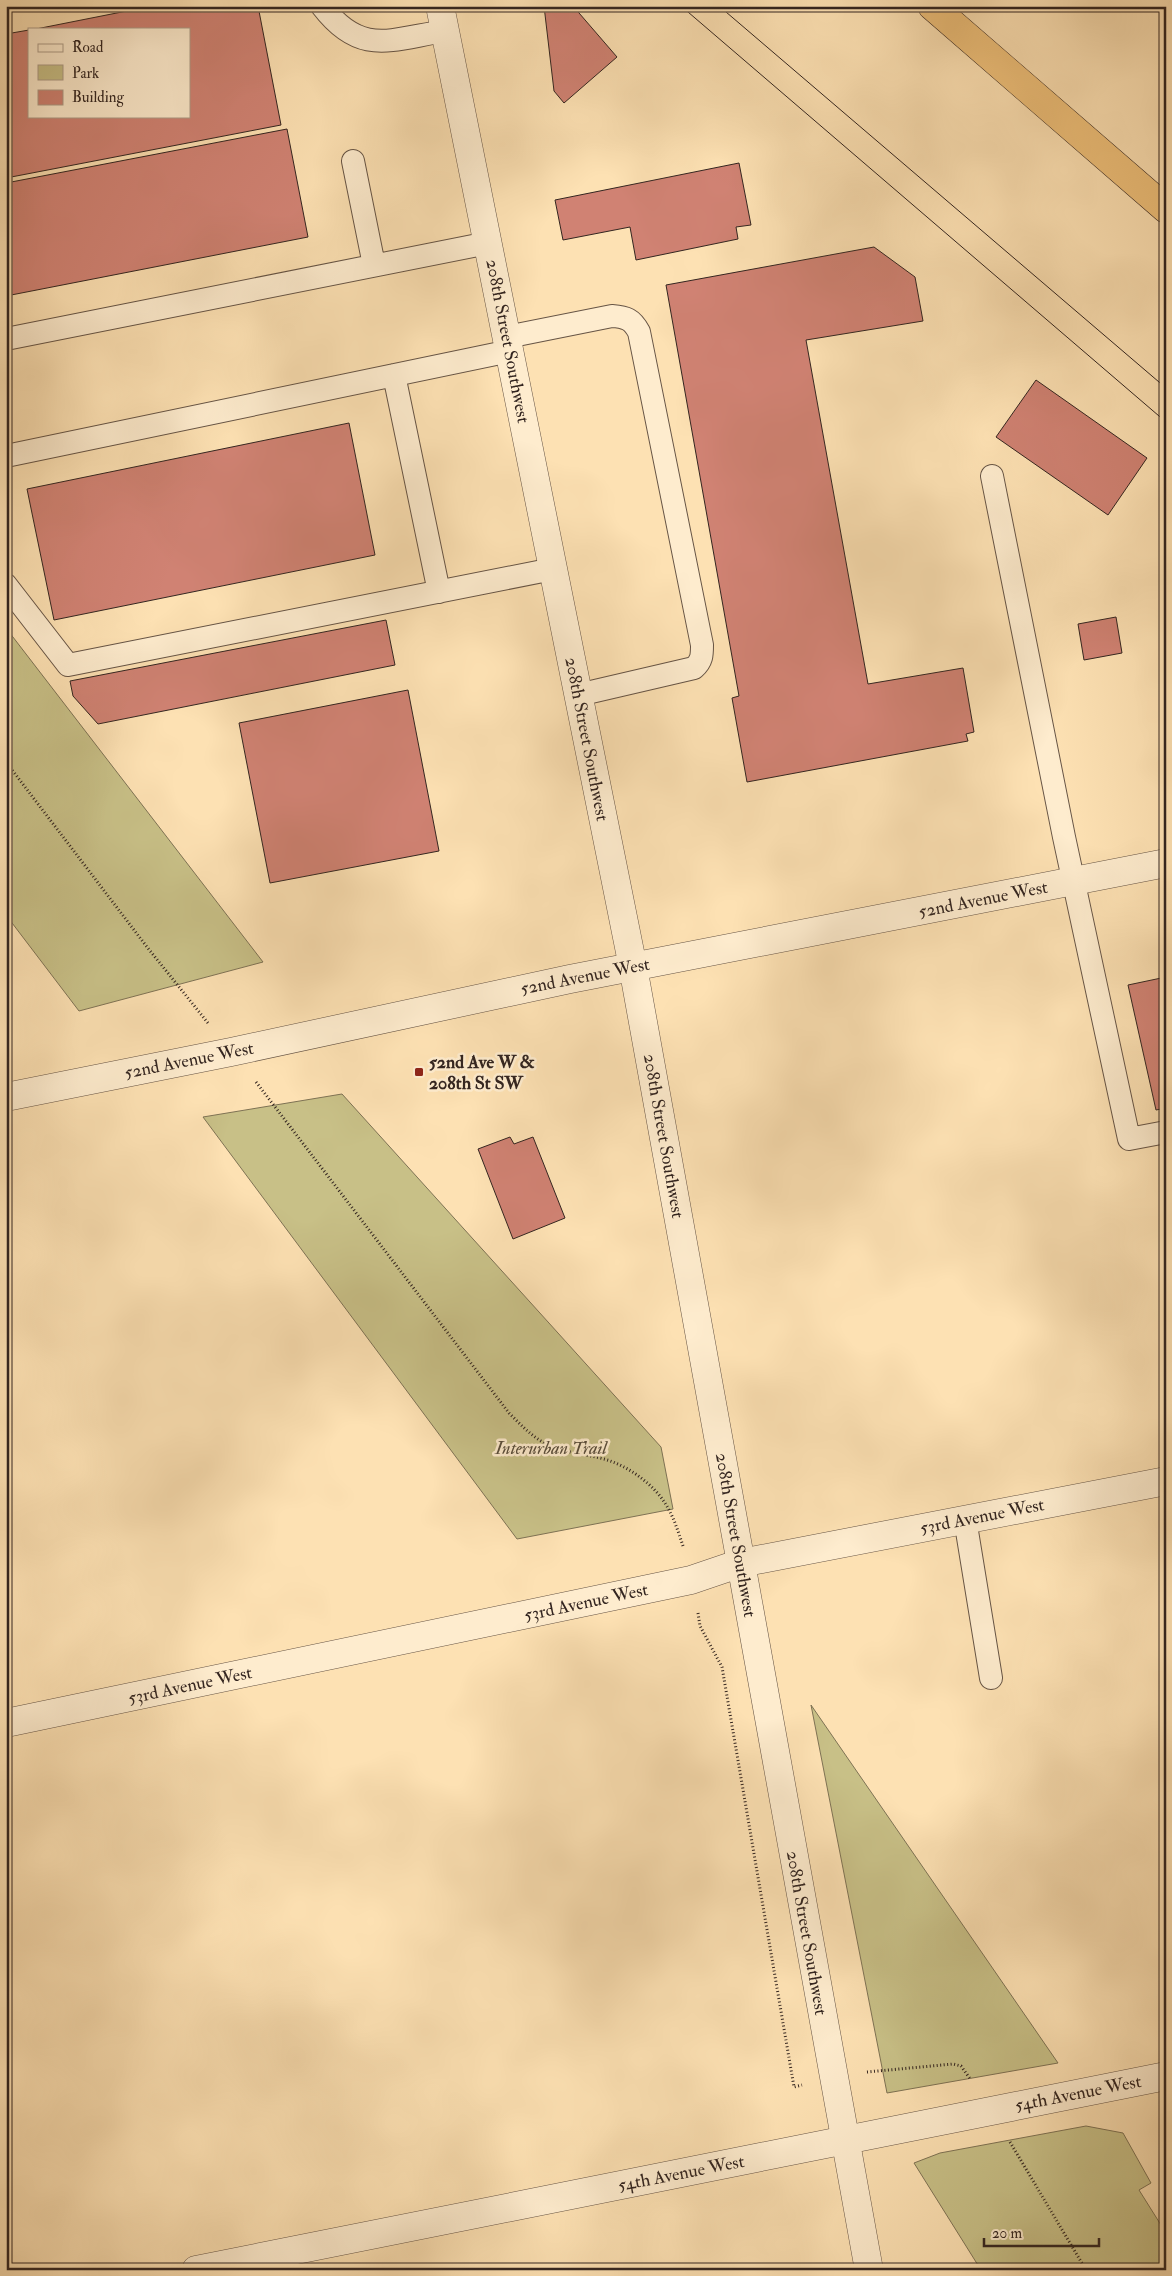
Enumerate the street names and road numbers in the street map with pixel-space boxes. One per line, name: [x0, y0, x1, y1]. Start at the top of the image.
street label: 208th Street Southwest: [480, 257, 535, 425]
street label: 208th Street Southwest: [559, 655, 614, 823]
street label: 52nd Avenue West: [917, 876, 1050, 923]
street label: 52nd Avenue West: [519, 953, 652, 1000]
street label: 52nd Avenue West: [123, 1037, 256, 1084]
street label: 208th Street Southwest: [638, 1052, 689, 1220]
street label: 208th Street Southwest: [710, 1451, 761, 1619]
street label: 53rd Avenue West: [918, 1493, 1046, 1540]
street label: 53rd Avenue West: [522, 1578, 650, 1627]
street label: 53rd Avenue West: [126, 1661, 254, 1710]
street label: 208th Street Southwest: [781, 1849, 832, 2017]
street label: 54th Avenue West: [1013, 2070, 1143, 2117]
street label: 54th Avenue West: [616, 2150, 746, 2197]

